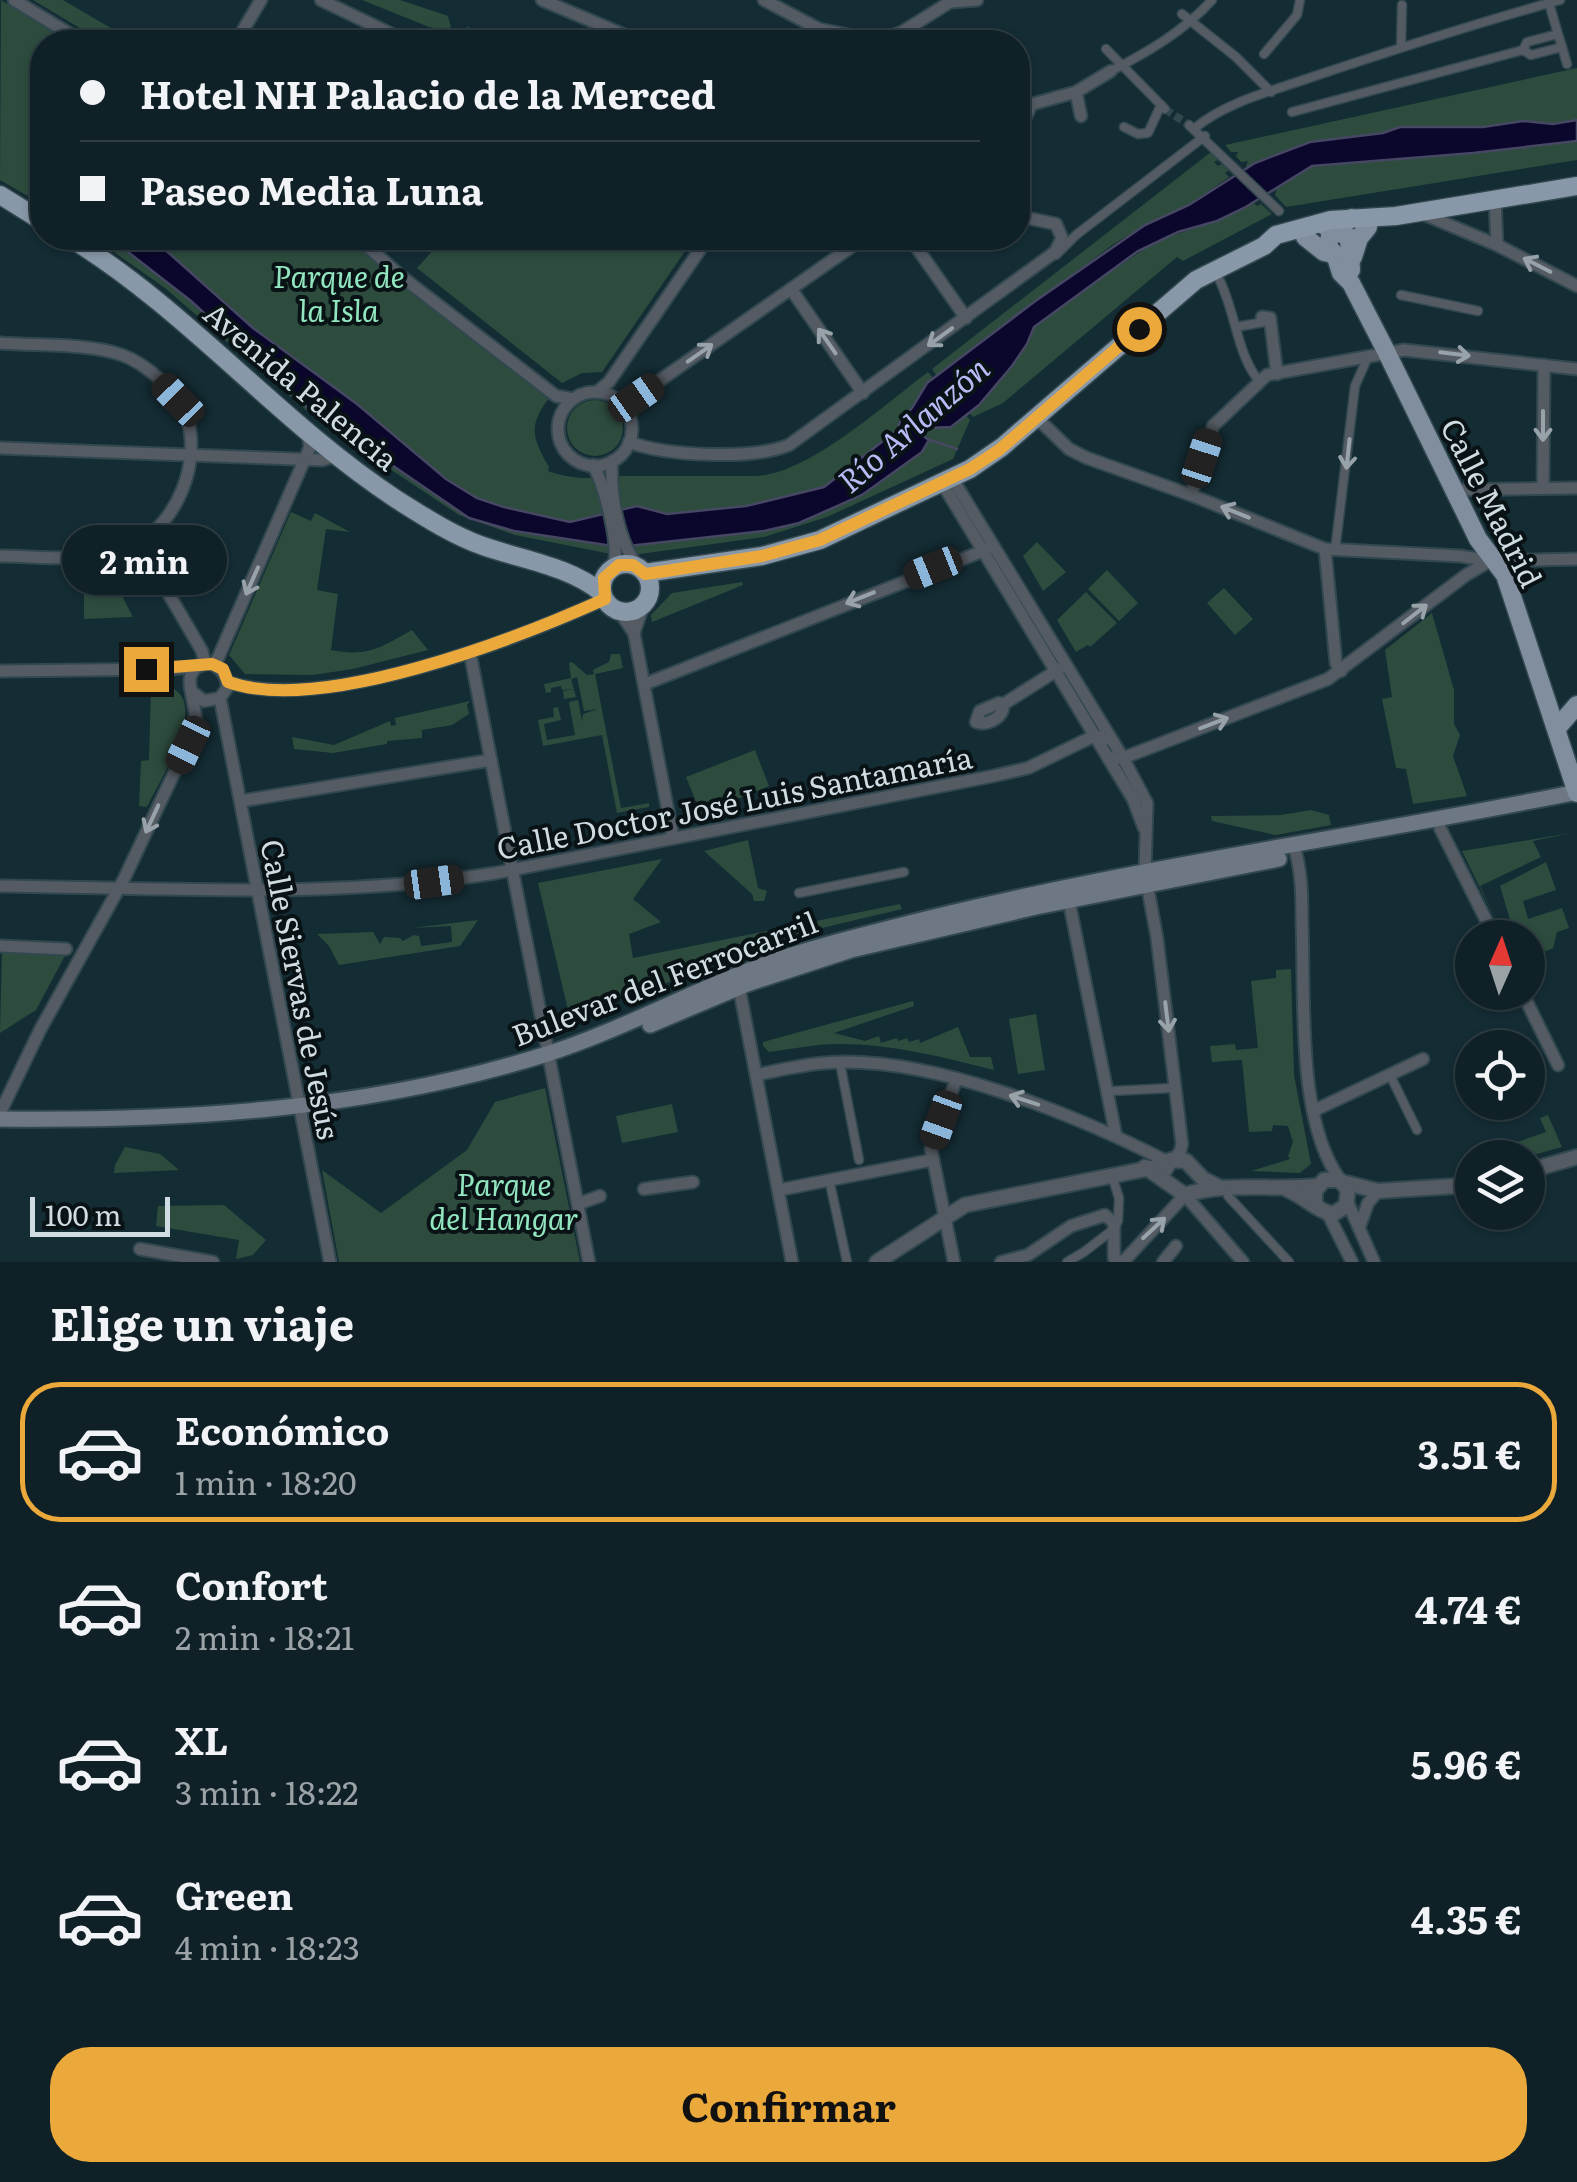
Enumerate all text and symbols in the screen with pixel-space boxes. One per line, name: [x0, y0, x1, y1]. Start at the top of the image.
text: Hotel NH Palacio de la Merced: [140, 64, 716, 121]
text: Paseo Media Luna: [140, 160, 483, 217]
park label: Parque de la Isla: [273, 253, 405, 331]
one-way arrow: [1522, 255, 1552, 274]
street label: Avenida Palencia: [195, 290, 409, 480]
route start: [1117, 307, 1162, 352]
one-way arrow: [927, 326, 954, 347]
one-way arrow: [817, 327, 838, 355]
one-way arrow: [685, 343, 713, 364]
water label: Río Arlanzón: [826, 344, 998, 502]
one-way arrow: [1439, 345, 1471, 364]
car: [146, 368, 210, 432]
car: [603, 369, 669, 427]
street label: Calle Madrid: [1432, 410, 1554, 594]
one-way arrow: [1534, 410, 1553, 442]
car: [1178, 425, 1226, 491]
one-way arrow: [1338, 437, 1357, 470]
one-way arrow: [1220, 502, 1251, 520]
callout: 2 min: [64, 524, 228, 594]
text: 2 min: [100, 536, 189, 584]
car: [900, 543, 966, 593]
one-way arrow: [242, 565, 260, 596]
one-way arrow: [845, 590, 875, 608]
one-way arrow: [1401, 604, 1428, 625]
route end: [124, 647, 169, 692]
car: [161, 711, 215, 779]
one-way arrow: [1199, 713, 1229, 731]
street label: Calle Doctor José Luis Santamaría: [493, 733, 976, 869]
one-way arrow: [142, 803, 161, 833]
street label: Calle Siervas de Jesús: [251, 835, 353, 1143]
car: [402, 863, 466, 901]
street label: Bulevar del Ferrocarril: [505, 898, 823, 1056]
north arrow: [1455, 920, 1545, 1010]
map controls: [1455, 920, 1545, 1230]
one-way arrow: [1159, 1000, 1177, 1033]
button: locate: [1455, 1030, 1545, 1120]
car: [917, 1087, 965, 1153]
one-way arrow: [1008, 1089, 1040, 1107]
button: layers: [1455, 1140, 1545, 1230]
park label: Parque del Hangar: [429, 1161, 579, 1239]
scale bar: [30, 1192, 170, 1236]
text: 100 m: [45, 1193, 122, 1235]
one-way arrow: [1141, 1217, 1166, 1240]
text: Elige un viaje: [50, 1288, 354, 1355]
text: Económico: [175, 1400, 390, 1457]
icon: car: [55, 1407, 145, 1497]
text: 3.51 €: [1418, 1424, 1522, 1481]
text: 1 min · 18:20: [175, 1457, 356, 1505]
text: Confort: [175, 1555, 328, 1612]
icon: car: [55, 1562, 145, 1652]
text: 4.74 €: [1415, 1579, 1522, 1636]
text: 2 min · 18:21: [175, 1612, 354, 1660]
text: XL: [175, 1710, 228, 1767]
icon: car: [55, 1717, 145, 1807]
text: 5.96 €: [1411, 1734, 1522, 1791]
text: 3 min · 18:22: [175, 1767, 359, 1815]
text: Green: [175, 1865, 293, 1922]
icon: car: [55, 1872, 145, 1962]
text: 4.35 €: [1411, 1889, 1522, 1946]
text: 4 min · 18:23: [175, 1922, 360, 1970]
button: Confirmar: [50, 2047, 1527, 2162]

